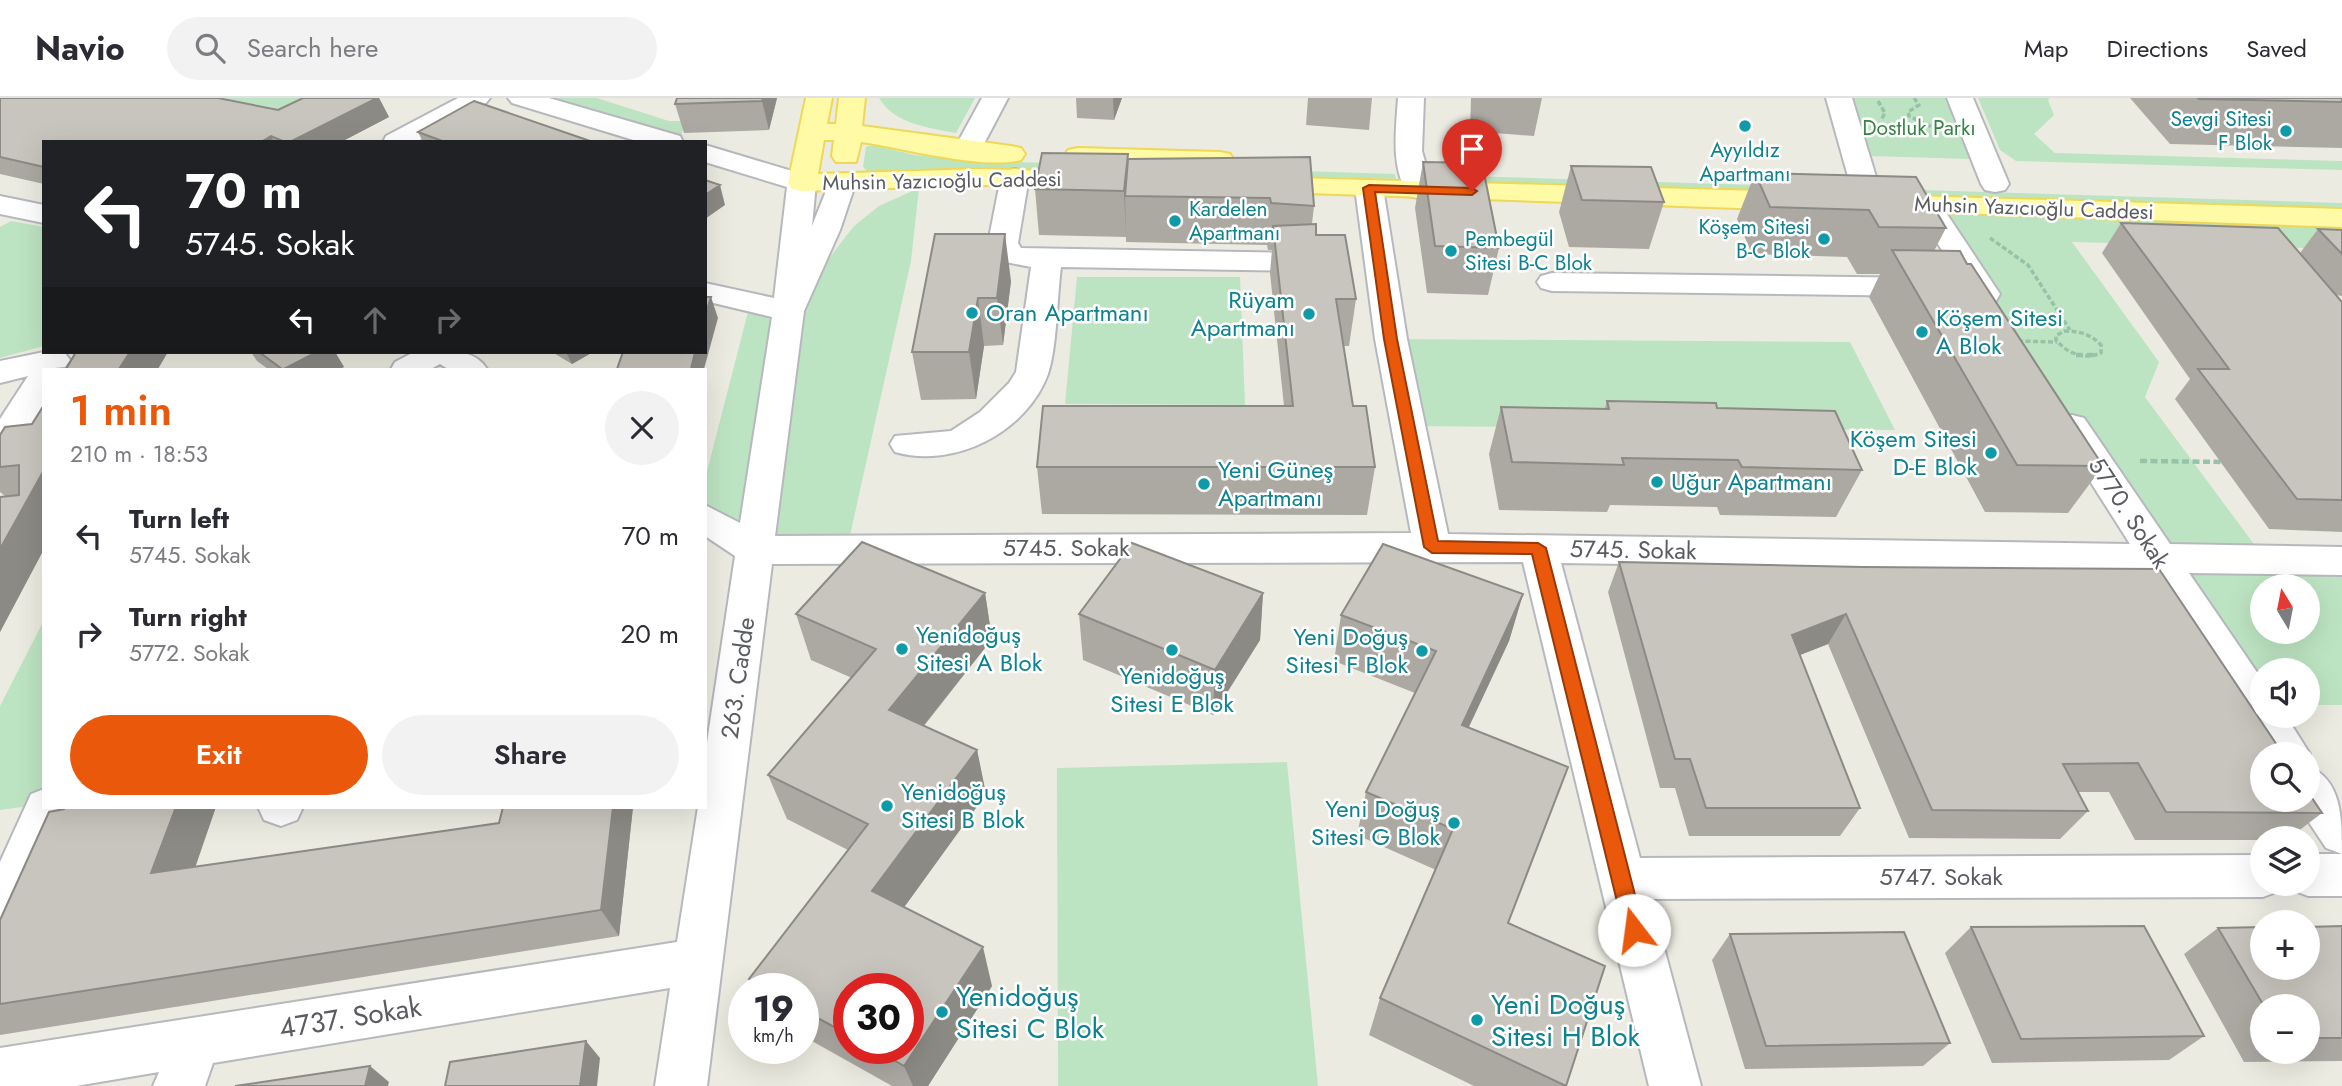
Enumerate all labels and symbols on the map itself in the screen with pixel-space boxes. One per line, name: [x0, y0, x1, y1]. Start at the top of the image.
place label: Sevgi Sitesi F Blok: [2171, 104, 2273, 158]
park label: Dostluk Parkı: [1862, 113, 1976, 143]
marker: Ayyıldız Apartmanı: [1737, 118, 1753, 134]
pin: [1442, 119, 1502, 191]
marker: Sevgi Sitesi F Blok: [2278, 123, 2294, 139]
place label: Ayyıldız Apartmanı: [1699, 135, 1791, 189]
street label: Muhsin Yazıcıoğlu Caddesi: [822, 164, 1062, 198]
street label: Muhsin Yazıcıoğlu Caddesi: [1914, 189, 2154, 227]
place label: Kardelen Apartmanı: [1189, 194, 1280, 248]
place label: Köşem Sitesi B-C Blok: [1699, 212, 1811, 266]
marker: Kardelen Apartmanı: [1167, 213, 1183, 229]
place label: Pembegül Sitesi B-C Blok: [1465, 224, 1593, 278]
marker: Köşem Sitesi B-C Blok: [1816, 231, 1832, 247]
marker: Pembegül Sitesi B-C Blok: [1443, 243, 1459, 259]
place label: Rüyam Apartmanı: [1191, 282, 1295, 345]
place label: Oran Apartmanı: [986, 295, 1149, 330]
place label: Köşem Sitesi A Blok: [1936, 300, 2063, 363]
marker: Oran Apartmanı: [964, 305, 980, 321]
marker: Rüyam Apartmanı: [1301, 306, 1317, 322]
marker: Köşem Sitesi A Blok: [1914, 324, 1930, 340]
place label: Köşem Sitesi D-E Blok: [1850, 421, 1977, 484]
marker: Köşem Sitesi D-E Blok: [1983, 445, 1999, 461]
street label: 5770. Sokak: [2080, 450, 2179, 576]
place label: Yeni Güneş Apartmanı: [1218, 452, 1333, 515]
place label: Uğur Apartmanı: [1671, 464, 1832, 499]
marker: Uğur Apartmanı: [1649, 474, 1665, 490]
marker: Yeni Güneş Apartmanı: [1196, 476, 1212, 492]
street label: 5745. Sokak: [1003, 530, 1130, 565]
street label: 5745. Sokak: [1569, 531, 1697, 568]
north arrow: [2250, 574, 2320, 644]
street label: 263. Cadde: [712, 615, 763, 741]
place label: Yenidoğuş Sitesi A Blok: [916, 617, 1043, 680]
place label: Yeni Doğuş Sitesi F Blok: [1286, 619, 1408, 682]
marker: Yenidoğuş Sitesi A Blok: [894, 641, 910, 657]
marker: Yenidoğuş Sitesi E Blok: [1164, 642, 1180, 658]
marker: Yeni Doğuş Sitesi F Blok: [1414, 643, 1430, 659]
place label: Yenidoğuş Sitesi E Blok: [1110, 658, 1234, 721]
place label: Yenidoğuş Sitesi B Blok: [901, 774, 1025, 837]
place label: Yeni Doğuş Sitesi G Blok: [1311, 791, 1440, 854]
marker: Yenidoğuş Sitesi B Blok: [879, 798, 895, 814]
marker: Yeni Doğuş Sitesi G Blok: [1446, 815, 1462, 831]
street label: 5747. Sokak: [1879, 859, 2003, 894]
position arrow: [1597, 893, 1671, 967]
speed limit sign: 30: [833, 973, 924, 1064]
place label: Yenidoğuş Sitesi C Blok: [956, 976, 1105, 1049]
place label: Yeni Doğuş Sitesi H Blok: [1491, 984, 1641, 1057]
street label: 4737. Sokak: [276, 986, 425, 1049]
marker: Yenidoğuş Sitesi C Blok: [934, 1004, 950, 1020]
marker: Yeni Doğuş Sitesi H Blok: [1469, 1012, 1485, 1028]

